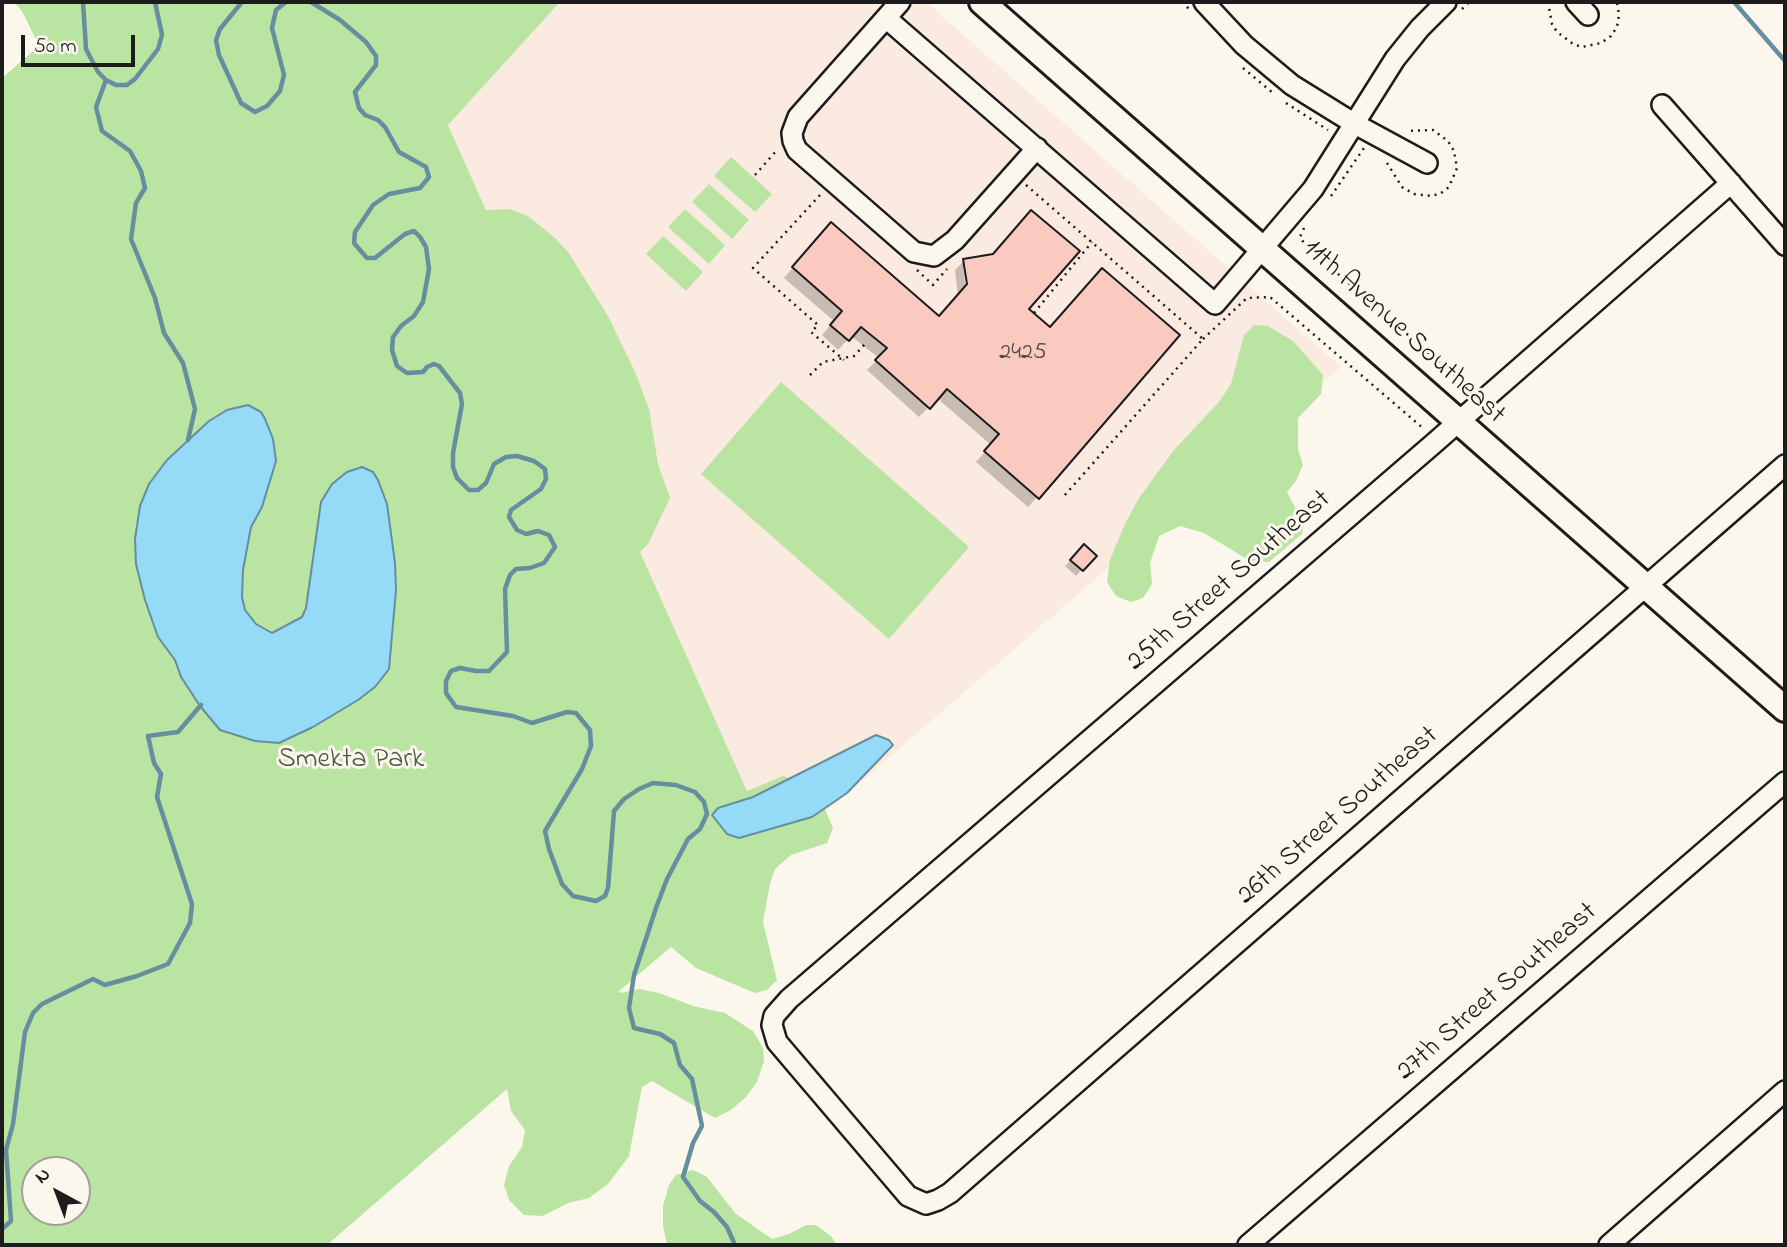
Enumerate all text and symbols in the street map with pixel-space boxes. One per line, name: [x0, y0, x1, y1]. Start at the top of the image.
scale bar: [24, 21, 138, 65]
text: 50 m: [34, 32, 77, 62]
street label: 11th Avenue Southeast: [1295, 233, 1511, 433]
house number: 2425: [999, 340, 1047, 368]
street label: 25th Street Southeast: [1121, 484, 1339, 680]
street label: 26th Street Southeast: [1231, 720, 1447, 914]
park label: Smekta Park: [278, 744, 424, 778]
street label: 27th Street Southeast: [1391, 897, 1605, 1089]
north arrow: [21, 1156, 91, 1226]
text: N: [30, 1162, 57, 1191]

